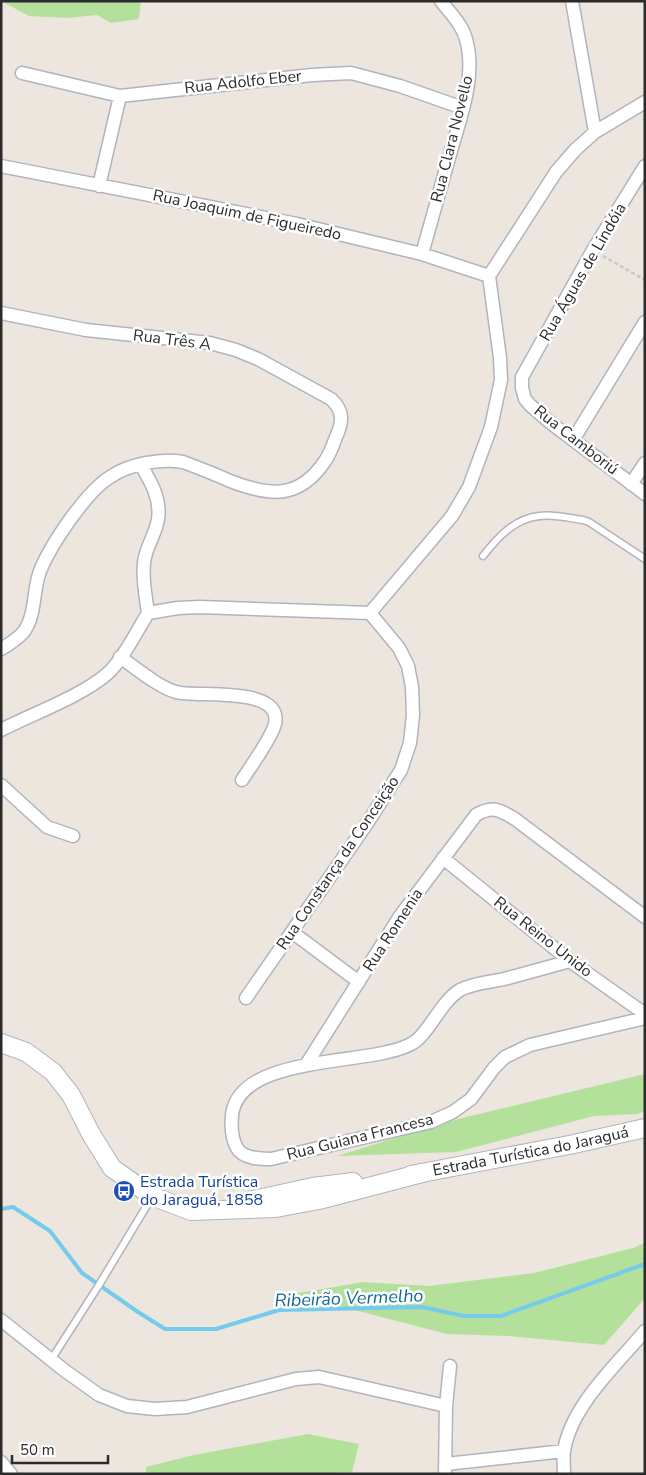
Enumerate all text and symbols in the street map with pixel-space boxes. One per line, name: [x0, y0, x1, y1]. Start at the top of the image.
street label: Rua Adolfo Eber: [183, 65, 303, 99]
street label: Rua Clara Novello: [426, 73, 478, 205]
street label: Rua Joaquim de Figueiredo: [151, 184, 343, 246]
street label: Rua Águas de Lindóia: [534, 199, 632, 345]
street label: Rua Três A: [132, 324, 213, 356]
street label: Rua Camboriú: [529, 400, 623, 480]
street label: Rua Constança da Conceição: [271, 772, 405, 954]
street label: Rua Romenia: [358, 884, 428, 976]
street label: Rua Reino Unido: [489, 891, 597, 983]
street label: Rua Guiana Francesa: [284, 1108, 436, 1166]
street label: Estrada Turística do Jaraguá: [431, 1121, 631, 1182]
place label: Estrada Turística do Jaraguá, 1858: [140, 1171, 263, 1211]
bus stop icon: Estrada Turística do Jaraguá, 1858: [112, 1179, 136, 1203]
water label: Ribeirão Vermelho: [274, 1283, 424, 1313]
scale bar: [12, 1432, 109, 1464]
text: 50 m: [20, 1440, 55, 1460]

